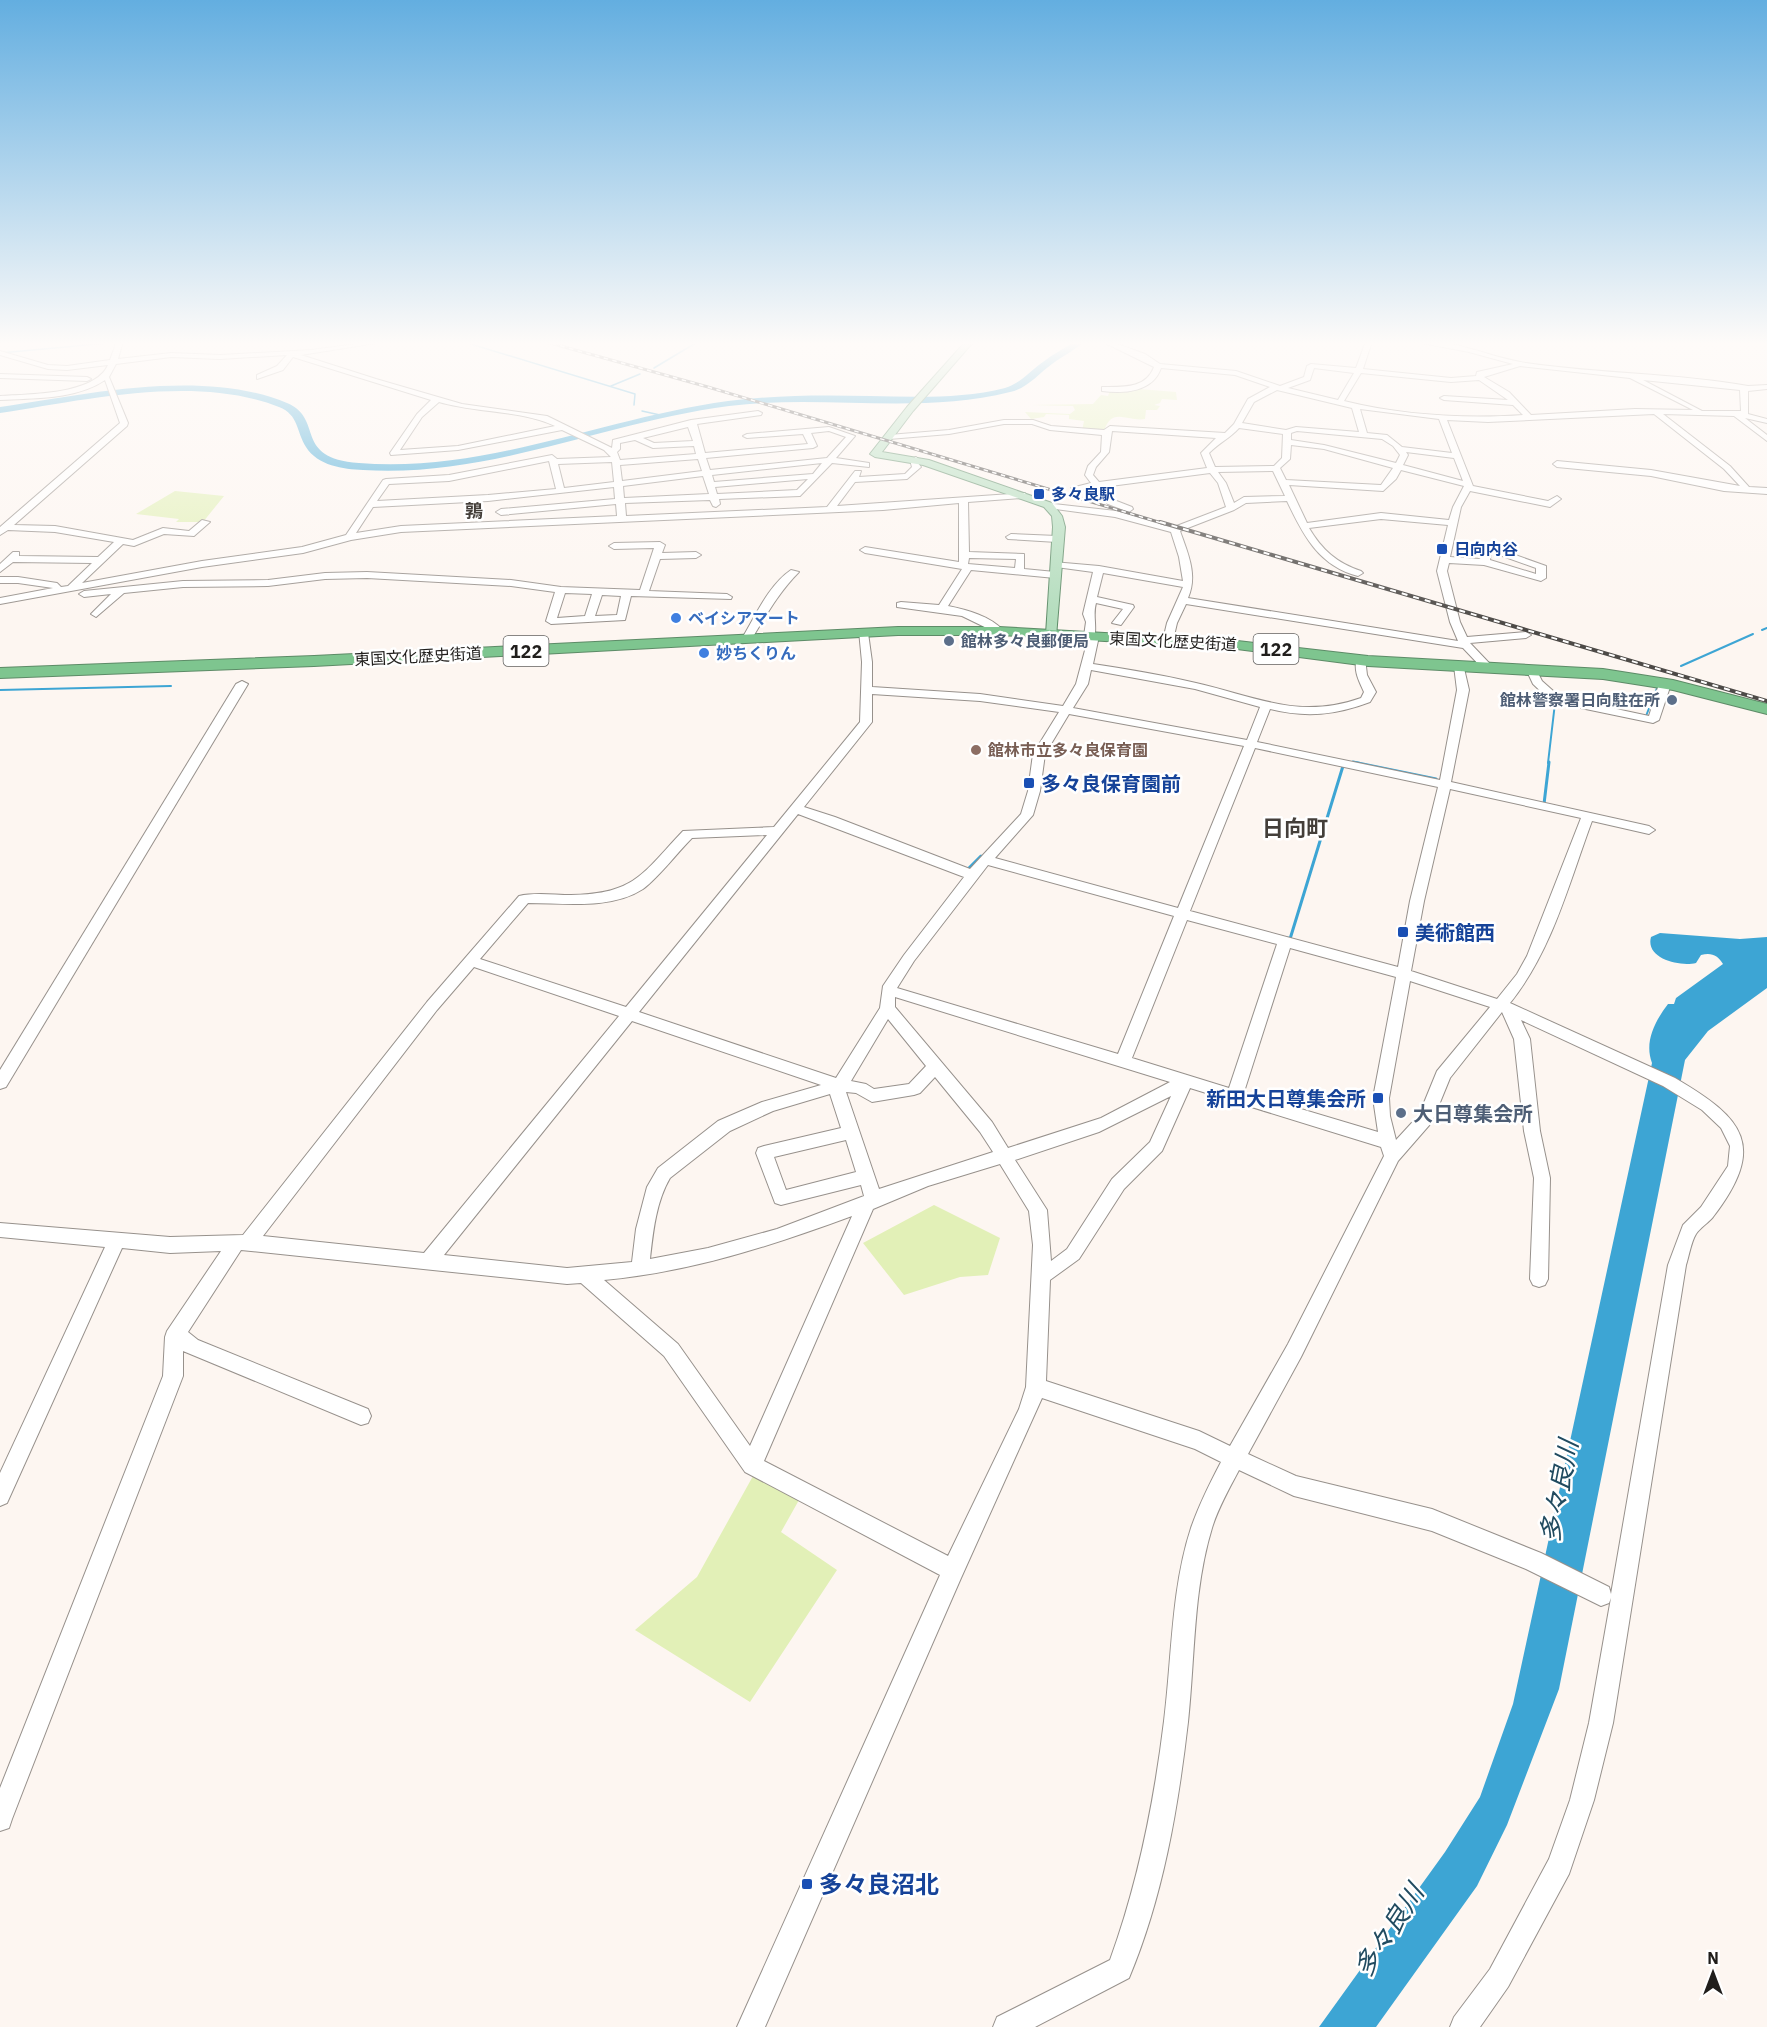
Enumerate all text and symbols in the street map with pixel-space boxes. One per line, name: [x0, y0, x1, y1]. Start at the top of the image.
place label: 多々良駅: [1051, 484, 1115, 504]
marker: 多々良駅: [1032, 487, 1046, 501]
district label: 鶉: [465, 499, 483, 522]
place label: 日向内谷: [1454, 539, 1518, 559]
marker: 日向内谷: [1435, 542, 1449, 556]
place label: ベイシアマート: [688, 608, 800, 628]
marker: ベイシアマート: [669, 611, 683, 625]
street label: 東国文化歴史街道: [1109, 628, 1237, 654]
place label: 館林多々良郵便局: [961, 631, 1089, 651]
marker: 館林多々良郵便局: [942, 634, 956, 648]
road number: 122: [1254, 634, 1298, 664]
road number: 122: [504, 636, 548, 666]
street label: 東国文化歴史街道: [354, 643, 482, 669]
place label: 妙ちくりん: [716, 643, 796, 663]
marker: 妙ちくりん: [697, 646, 711, 660]
place label: 館林警察署日向駐在所: [1500, 690, 1660, 710]
marker: 館林警察署日向駐在所: [1665, 693, 1679, 707]
place label: 館林市立多々良保育園: [988, 740, 1148, 760]
marker: 館林市立多々良保育園: [969, 743, 983, 757]
place label: 多々良保育園前: [1041, 770, 1181, 797]
marker: 多々良保育園前: [1022, 776, 1036, 790]
district label: 日向町: [1262, 813, 1328, 842]
place label: 美術館西: [1415, 919, 1495, 946]
marker: 美術館西: [1396, 925, 1410, 939]
place label: 新田大日尊集会所: [1206, 1085, 1366, 1112]
marker: 新田大日尊集会所: [1371, 1091, 1385, 1105]
place label: 大日尊集会所: [1413, 1100, 1533, 1127]
marker: 大日尊集会所: [1394, 1106, 1408, 1120]
water label: 多々良川: [1531, 1434, 1585, 1545]
place label: 多々良沼北: [819, 1868, 939, 1900]
water label: 多々良川: [1345, 1875, 1432, 1983]
marker: 多々良沼北: [800, 1877, 814, 1891]
north arrow: [1683, 1943, 1743, 2003]
text: N: [1707, 1948, 1719, 1968]

